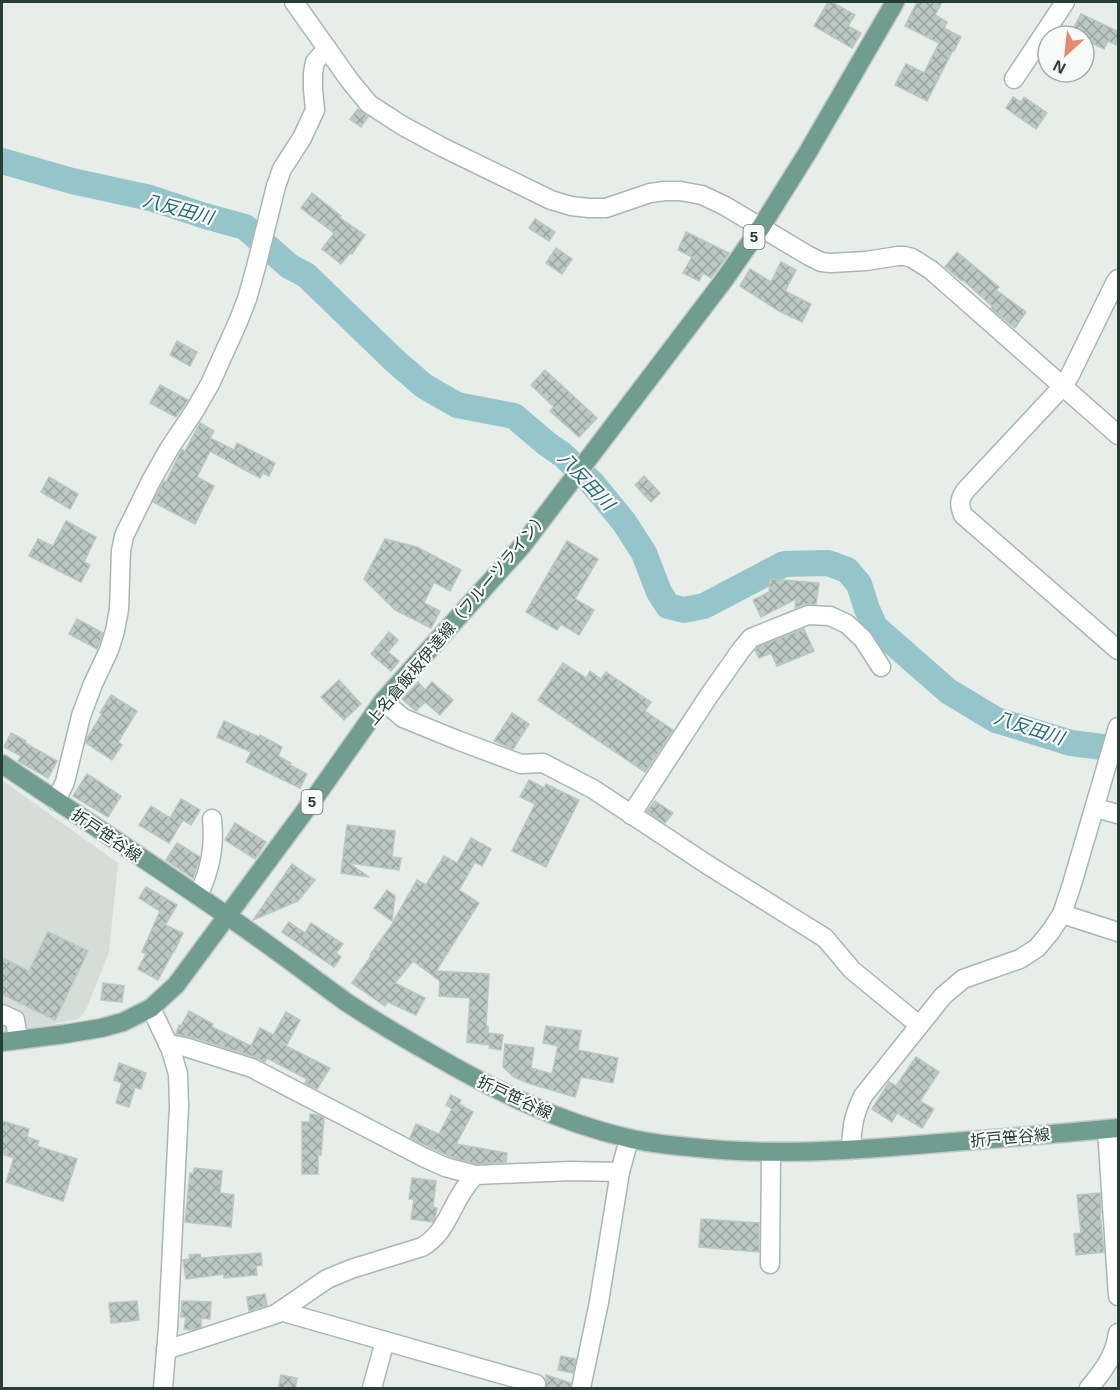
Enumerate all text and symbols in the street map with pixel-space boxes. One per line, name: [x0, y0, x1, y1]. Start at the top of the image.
north arrow: [1036, 24, 1096, 84]
text: N: [1050, 57, 1068, 77]
water label: 八反田川: [141, 190, 217, 228]
road number: 5: [744, 225, 764, 249]
water label: 八反田川: [554, 448, 619, 516]
street label: 上名倉飯坂伊達線（フルーツライン）: [364, 509, 551, 728]
water label: 八反田川: [992, 707, 1068, 749]
road number: 5: [302, 790, 322, 814]
street label: 折戸笹谷線: [69, 806, 145, 865]
street label: 折戸笹谷線: [475, 1073, 555, 1122]
street label: 折戸笹谷線: [969, 1126, 1051, 1149]

